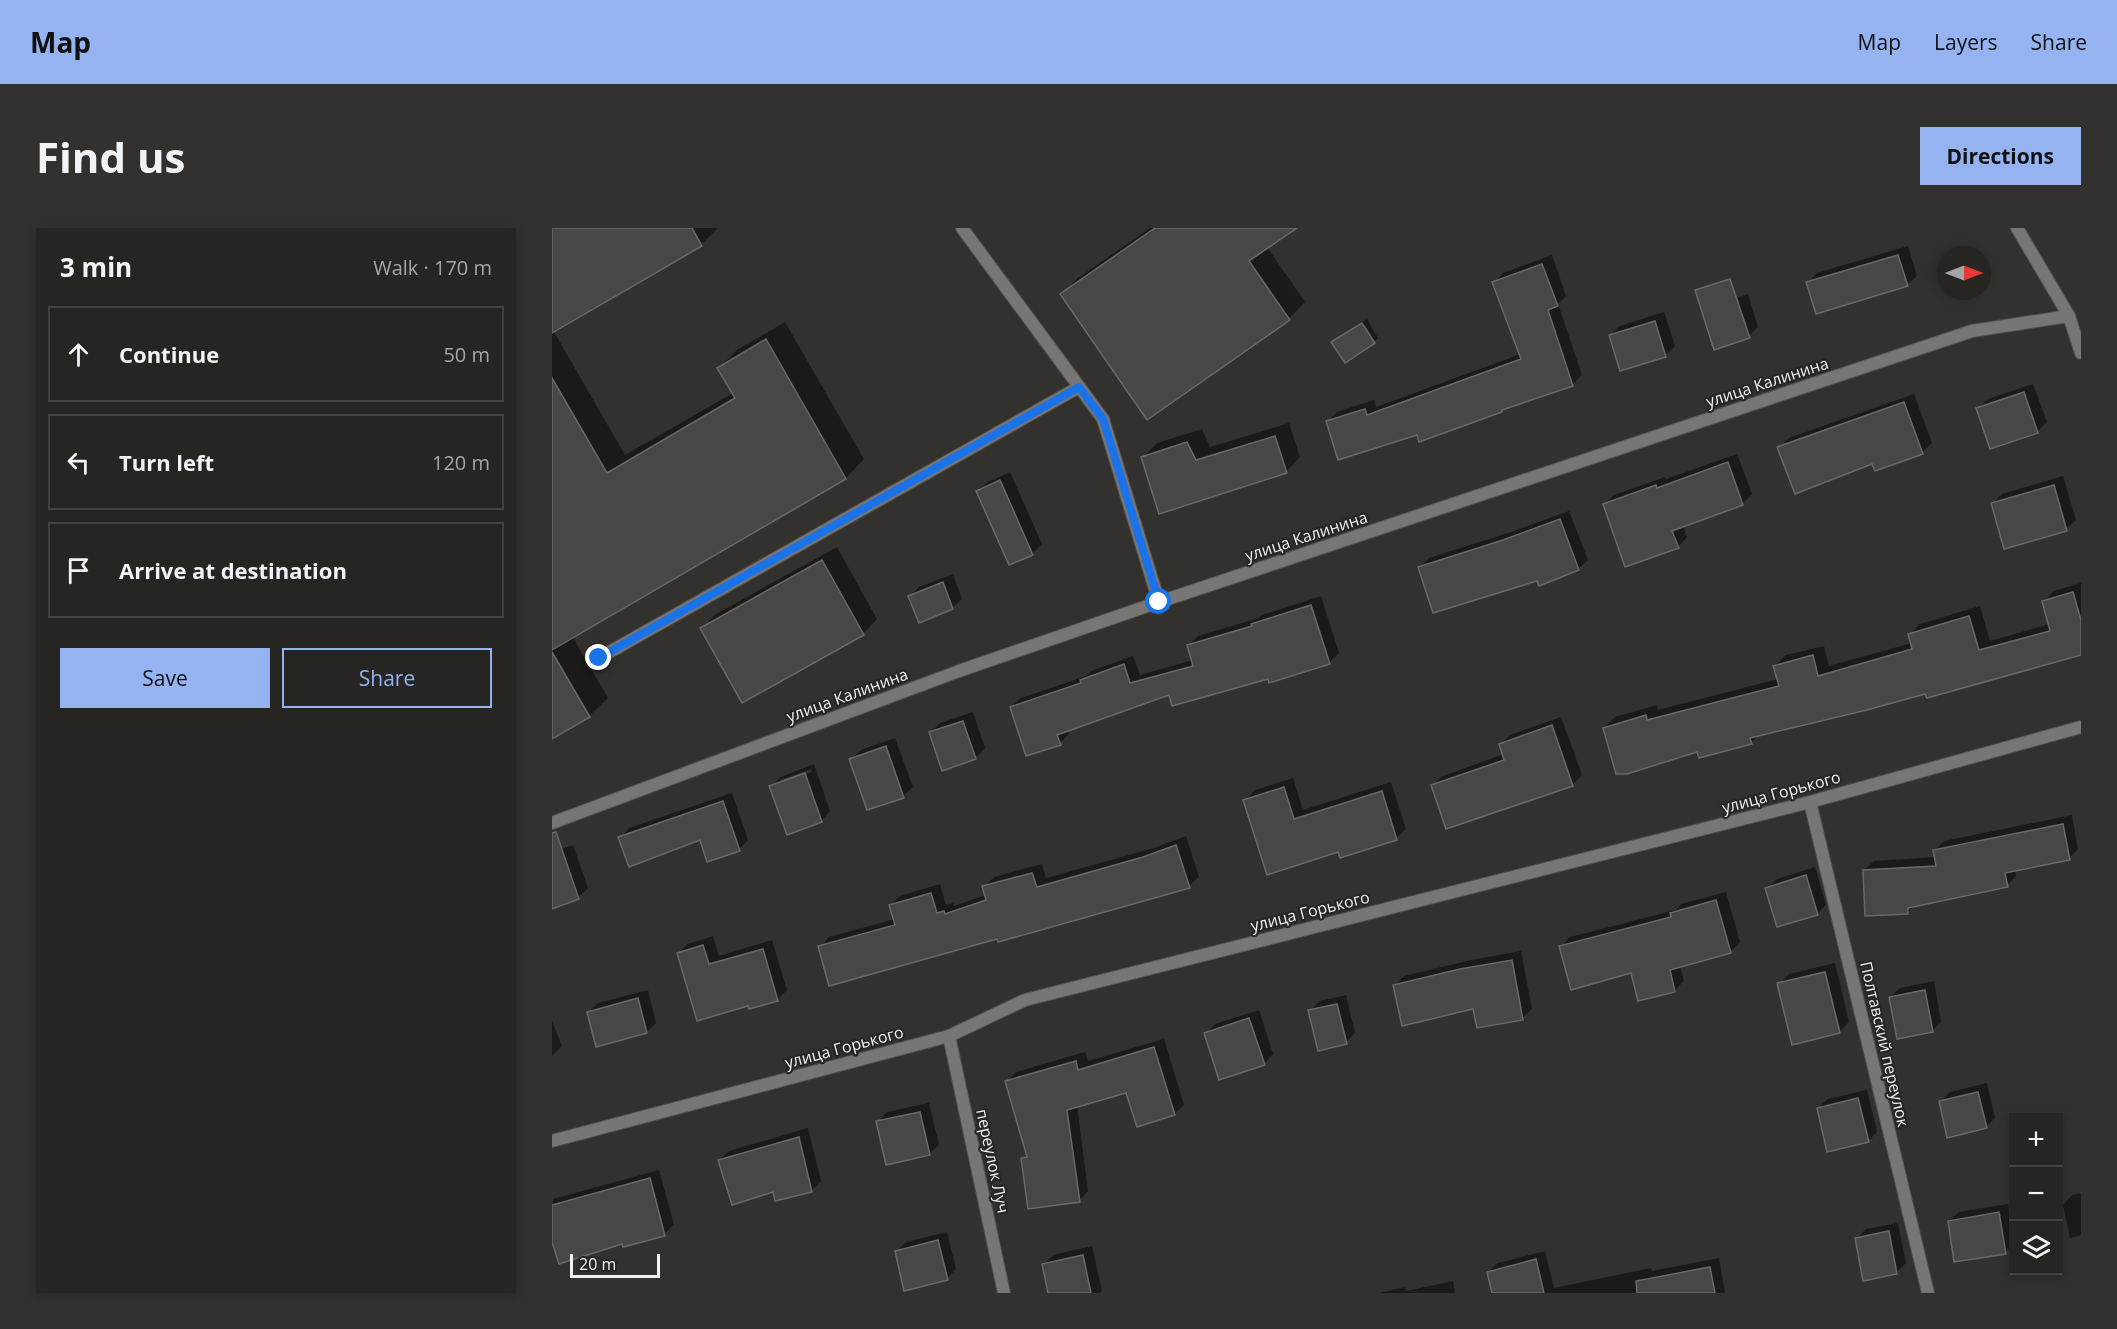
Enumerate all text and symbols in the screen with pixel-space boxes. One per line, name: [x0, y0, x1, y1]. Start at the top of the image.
text: Map: [30, 23, 91, 61]
text: Map: [1858, 28, 1901, 56]
text: Layers: [1934, 28, 1998, 56]
text: Share: [2031, 28, 2087, 56]
button: Directions: [1920, 127, 2081, 185]
text: Find us: [36, 128, 185, 185]
north arrow: [1937, 246, 1991, 300]
text: 3 min: [60, 249, 132, 285]
text: Walk · 170 m: [373, 254, 492, 281]
icon: ahead: [62, 338, 95, 371]
text: Continue: [119, 339, 219, 369]
text: 50 m: [443, 341, 490, 368]
street label: улица Калинина: [1703, 352, 1831, 412]
icon: left: [62, 446, 95, 479]
text: Turn left: [119, 447, 214, 477]
text: 120 m: [432, 449, 490, 476]
street label: улица Калинина: [1242, 506, 1370, 566]
icon: arrive: [62, 554, 95, 587]
text: Arrive at destination: [119, 555, 347, 585]
route start: [1145, 588, 1171, 614]
route end: [585, 644, 611, 670]
button: Save: [60, 648, 270, 708]
button: Share: [282, 648, 492, 708]
street label: улица Калинина: [783, 663, 911, 727]
street label: улица Горького: [1719, 766, 1843, 818]
street label: улица Горького: [1248, 886, 1372, 936]
street label: Полтавский переулок: [1855, 959, 1915, 1130]
street label: улица Горького: [782, 1021, 906, 1073]
street label: переулок Луч: [971, 1107, 1015, 1215]
map controls: [2009, 1113, 2063, 1275]
button: +: [2009, 1113, 2063, 1167]
button: −: [2009, 1167, 2063, 1221]
button: layers: [2009, 1221, 2063, 1275]
scale bar: [570, 1251, 660, 1278]
text: 20 m: [579, 1253, 616, 1275]

